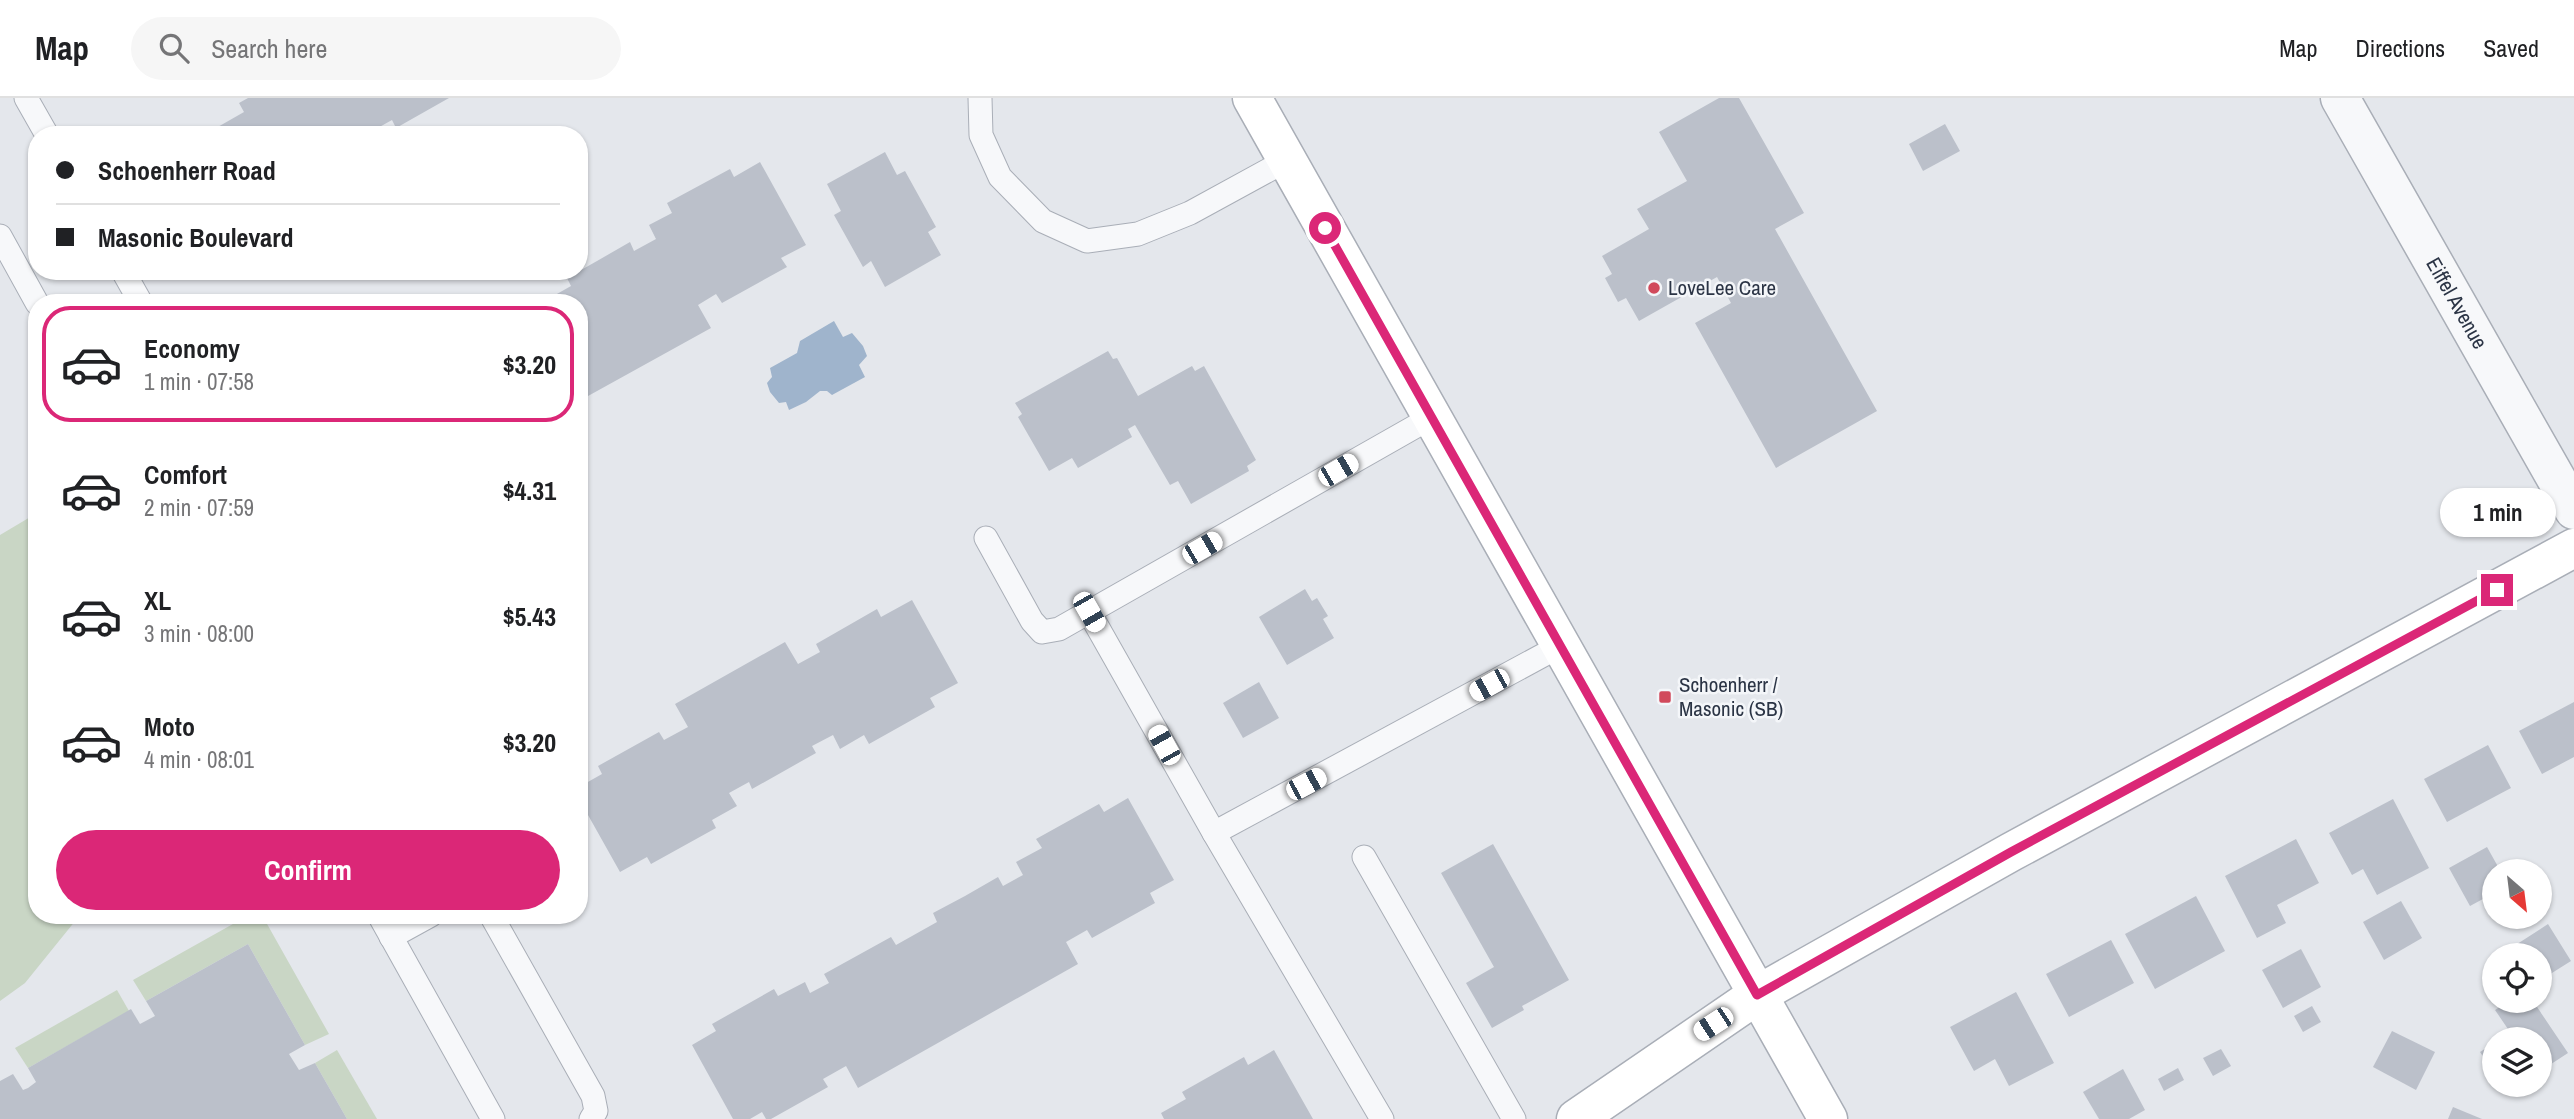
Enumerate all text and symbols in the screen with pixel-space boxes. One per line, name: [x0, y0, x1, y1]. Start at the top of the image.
search box: [131, 17, 621, 80]
text: Map: [35, 26, 89, 70]
icon: search: [155, 29, 193, 67]
text: Search here: [211, 31, 327, 66]
text: Map: [2279, 32, 2317, 64]
text: Directions: [2355, 32, 2445, 64]
text: Saved: [2483, 32, 2539, 64]
text: Schoenherr Road: [98, 153, 276, 188]
route start: [1309, 212, 1341, 244]
text: Masonic Boulevard: [98, 220, 294, 255]
street label: Eiffel Avenue: [2419, 252, 2495, 354]
place label: LoveLee Care: [1668, 273, 1776, 302]
marker: LoveLee Care: [1646, 280, 1662, 296]
text: Economy: [144, 331, 240, 366]
icon: car: [60, 333, 123, 396]
text: $3.20: [503, 347, 556, 382]
text: 1 min · 07:58: [144, 366, 254, 397]
car: [1315, 450, 1362, 490]
text: Comfort: [144, 457, 227, 492]
icon: car: [60, 459, 123, 522]
text: $4.31: [503, 473, 556, 508]
callout: 1 min: [2439, 489, 2555, 538]
text: 2 min · 07:59: [144, 492, 254, 523]
text: 1 min: [2473, 497, 2523, 528]
car: [1179, 528, 1226, 568]
route end: [2481, 574, 2513, 606]
text: XL: [144, 583, 171, 618]
icon: car: [60, 585, 123, 648]
car: [1070, 589, 1109, 635]
text: $5.43: [503, 599, 556, 634]
text: 3 min · 08:00: [144, 618, 254, 649]
car: [1466, 666, 1513, 704]
place label: Schoenherr / Masonic (SB): [1679, 670, 1783, 723]
marker: Schoenherr / Masonic (SB): [1657, 689, 1673, 705]
text: Moto: [144, 709, 195, 744]
icon: car: [60, 711, 123, 774]
car: [1145, 722, 1184, 768]
text: $3.20: [503, 725, 556, 760]
text: 4 min · 08:01: [144, 744, 254, 775]
car: [1283, 765, 1330, 803]
button: Confirm: [56, 830, 560, 910]
north arrow: [2482, 859, 2552, 929]
map controls: [2482, 859, 2552, 1097]
button: locate: [2482, 943, 2552, 1013]
car: [1690, 1004, 1737, 1044]
button: layers: [2482, 1027, 2552, 1097]

